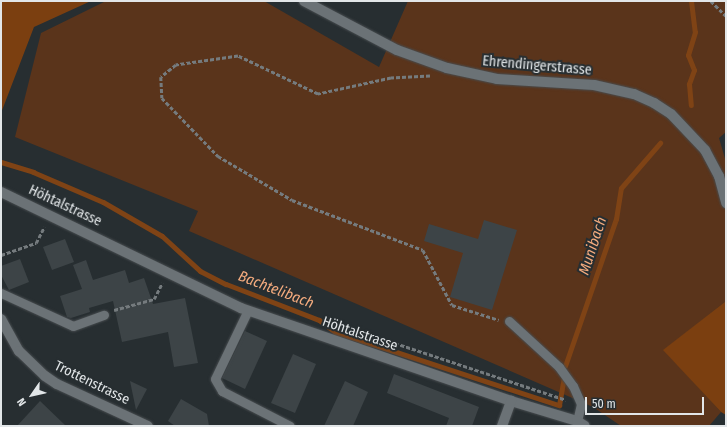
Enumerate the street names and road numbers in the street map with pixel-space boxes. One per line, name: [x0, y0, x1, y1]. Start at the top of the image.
street label: Ehrendingerstrasse: [482, 53, 592, 79]
street label: Höhtalstrasse: [26, 182, 104, 230]
street label: Höhtalstrasse: [320, 313, 400, 355]
street label: Trottenstrasse: [52, 358, 132, 408]

